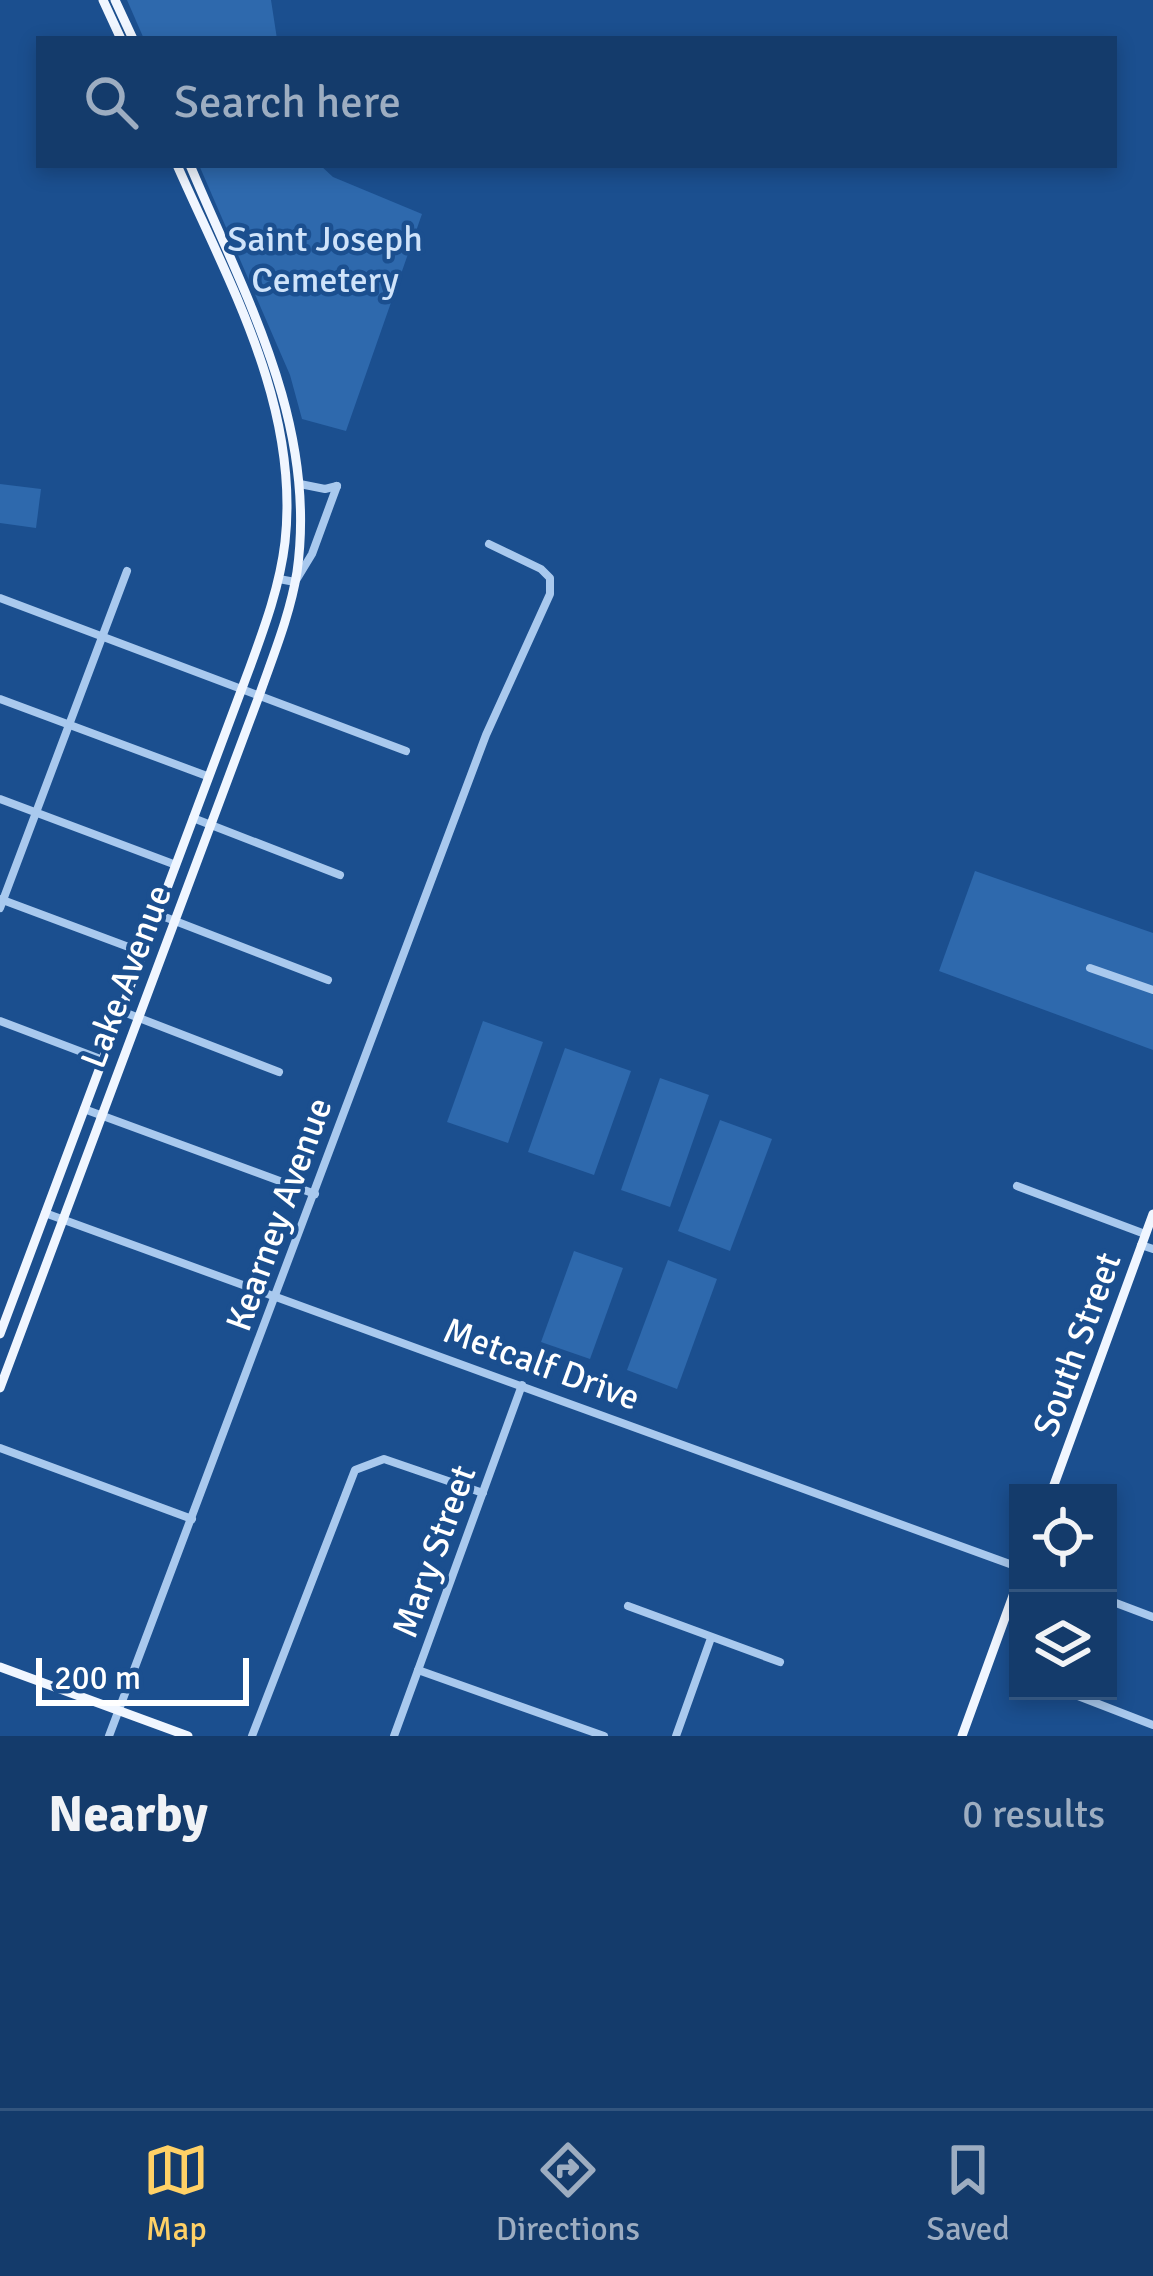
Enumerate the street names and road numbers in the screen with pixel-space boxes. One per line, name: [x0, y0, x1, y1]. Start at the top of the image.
street label: Lake Avenue: [71, 879, 182, 1074]
street label: Kearney Avenue: [216, 1092, 342, 1337]
street label: South Street: [1023, 1246, 1131, 1443]
street label: Metcalf Drive: [437, 1308, 646, 1421]
street label: Mary Street: [382, 1459, 486, 1644]

